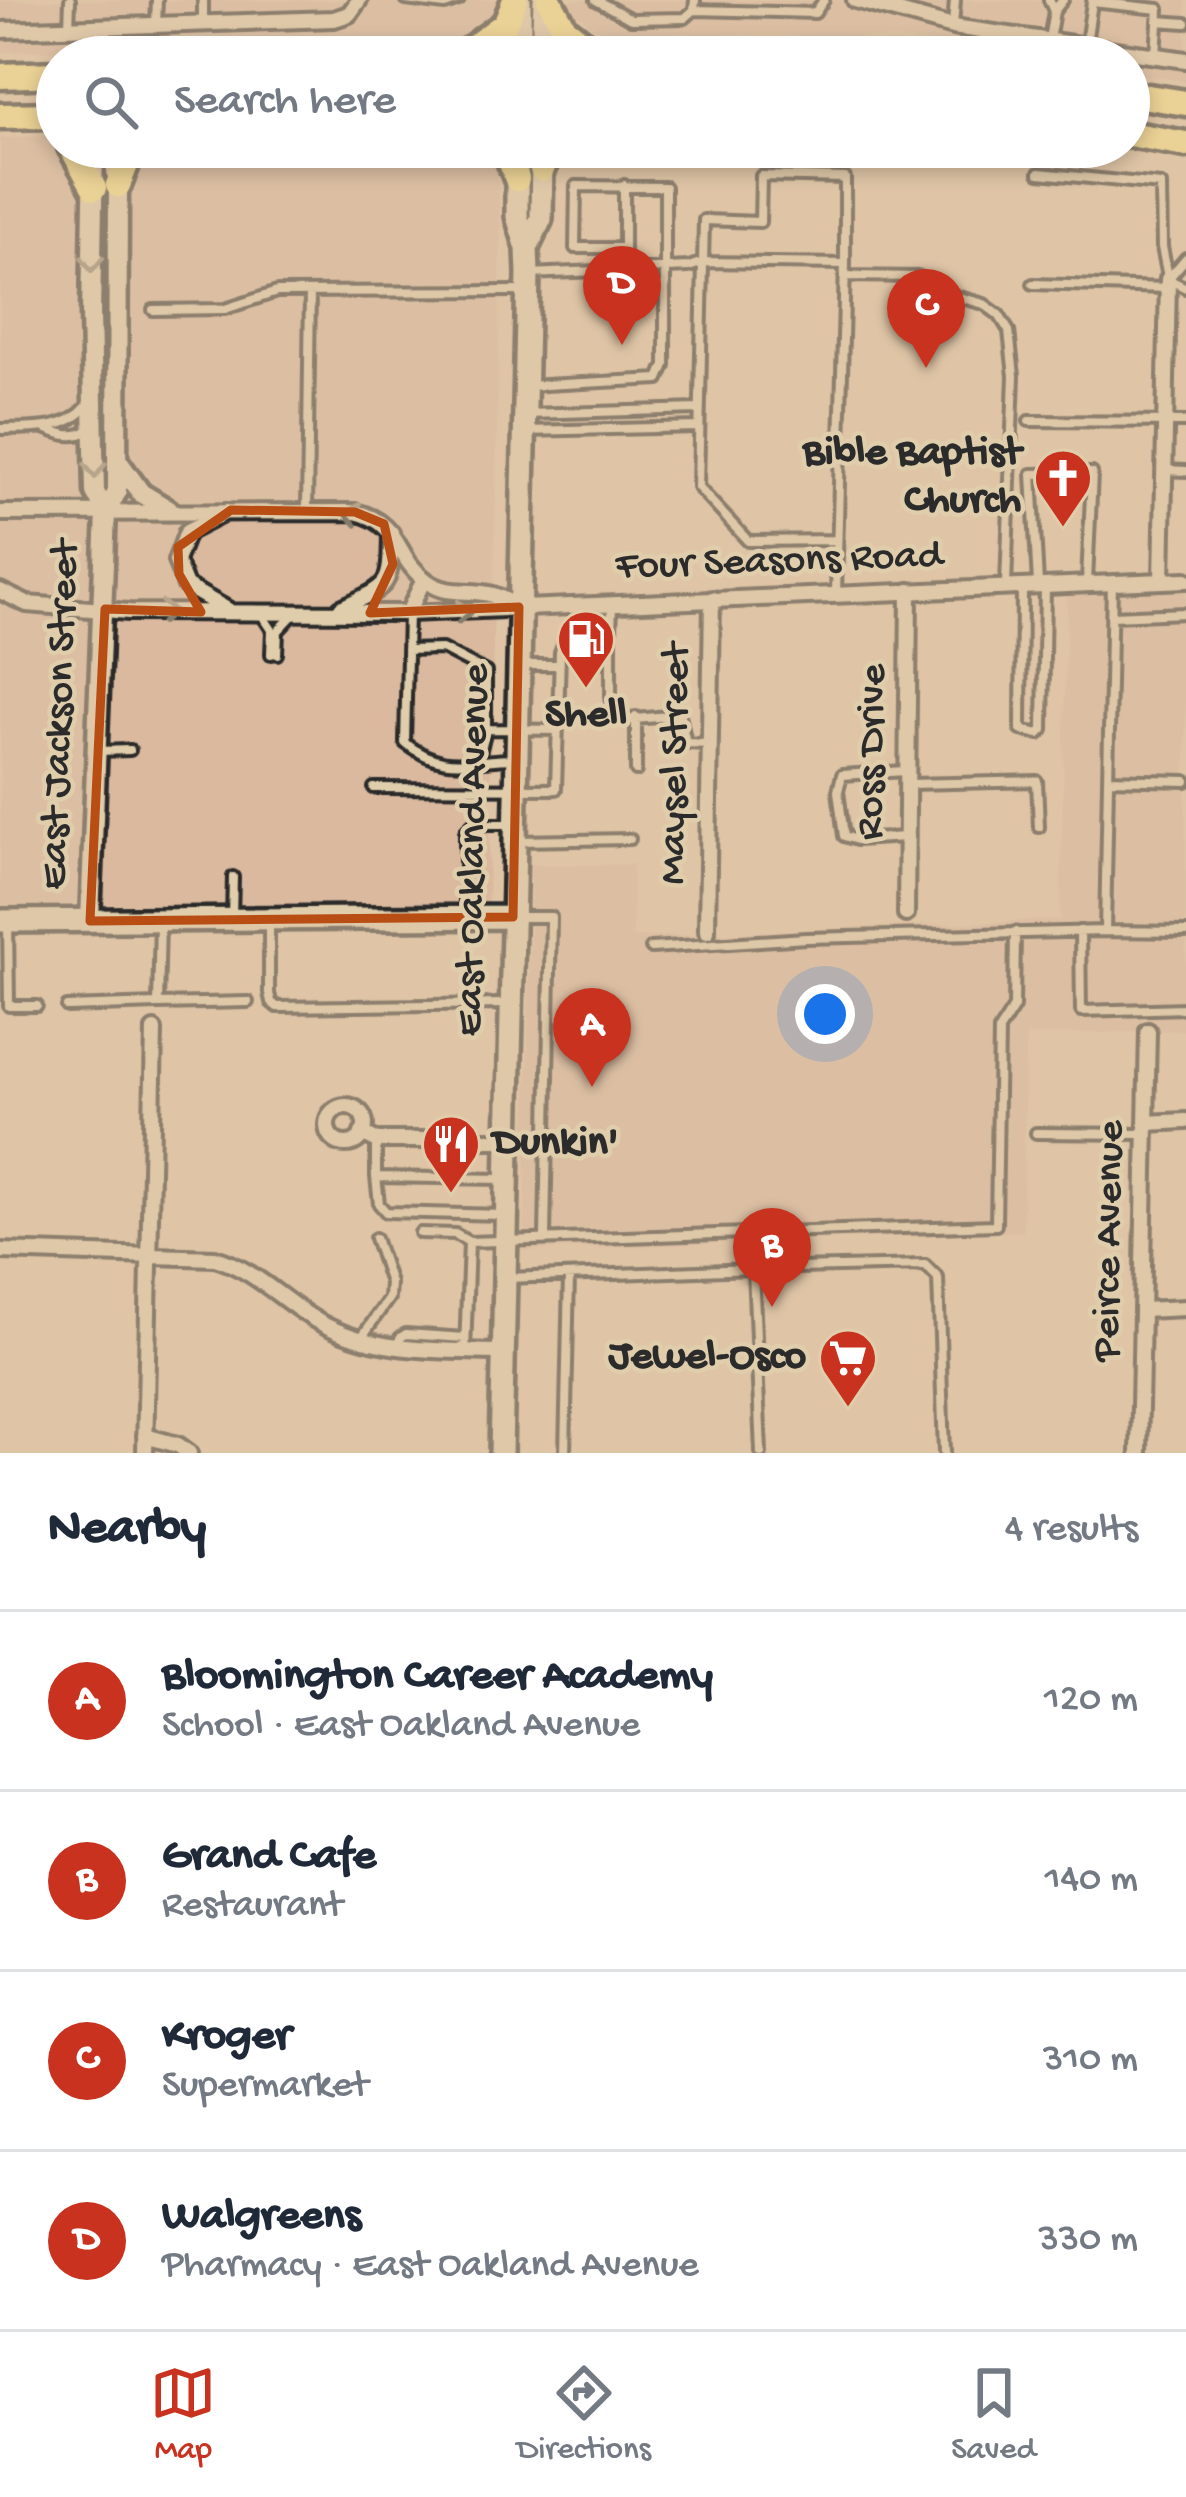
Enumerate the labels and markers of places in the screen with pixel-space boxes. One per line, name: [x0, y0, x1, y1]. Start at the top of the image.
pin: D: [583, 246, 661, 345]
pin: C: [887, 269, 965, 368]
place label: Bible Baptist Church: [801, 430, 1025, 527]
church icon: Bible Baptist Church: [1032, 447, 1094, 529]
fuel station icon: Shell: [555, 608, 617, 690]
place label: Shell: [545, 692, 627, 741]
pin: A: [553, 988, 631, 1087]
restaurant icon: Dunkin': [420, 1113, 482, 1195]
place label: Dunkin': [490, 1120, 619, 1169]
pin: B: [733, 1208, 811, 1307]
supermarket icon: Jewel-Osco: [817, 1327, 879, 1409]
place label: Jewel-Osco: [608, 1334, 806, 1383]

